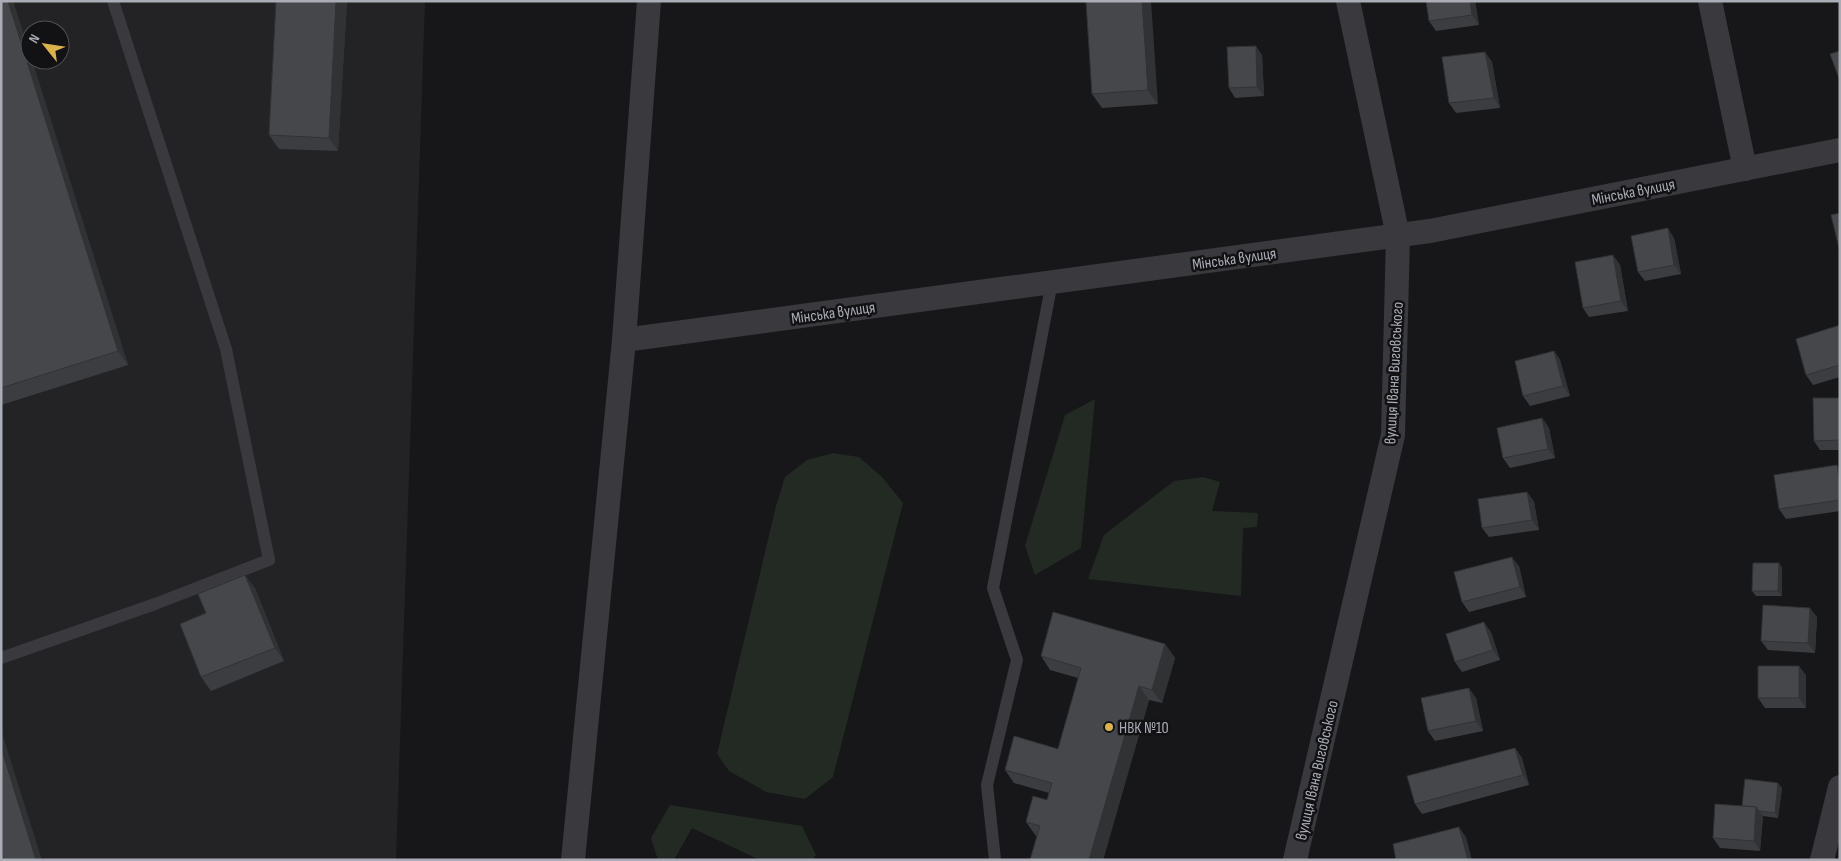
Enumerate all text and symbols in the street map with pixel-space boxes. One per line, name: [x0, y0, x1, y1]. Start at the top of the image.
north arrow: [20, 20, 70, 70]
text: N: [25, 31, 43, 46]
street label: Мінська вулиця: [1590, 175, 1677, 210]
street label: Мінська вулиця: [1191, 244, 1277, 275]
street label: Мінська вулиця: [790, 298, 876, 329]
street label: вулиця Івана Виговського: [1381, 301, 1408, 445]
street label: вулиця Івана Виговського: [1292, 699, 1343, 842]
place label: НВК №10: [1119, 719, 1169, 738]
marker: НВК №10: [1103, 721, 1115, 733]

